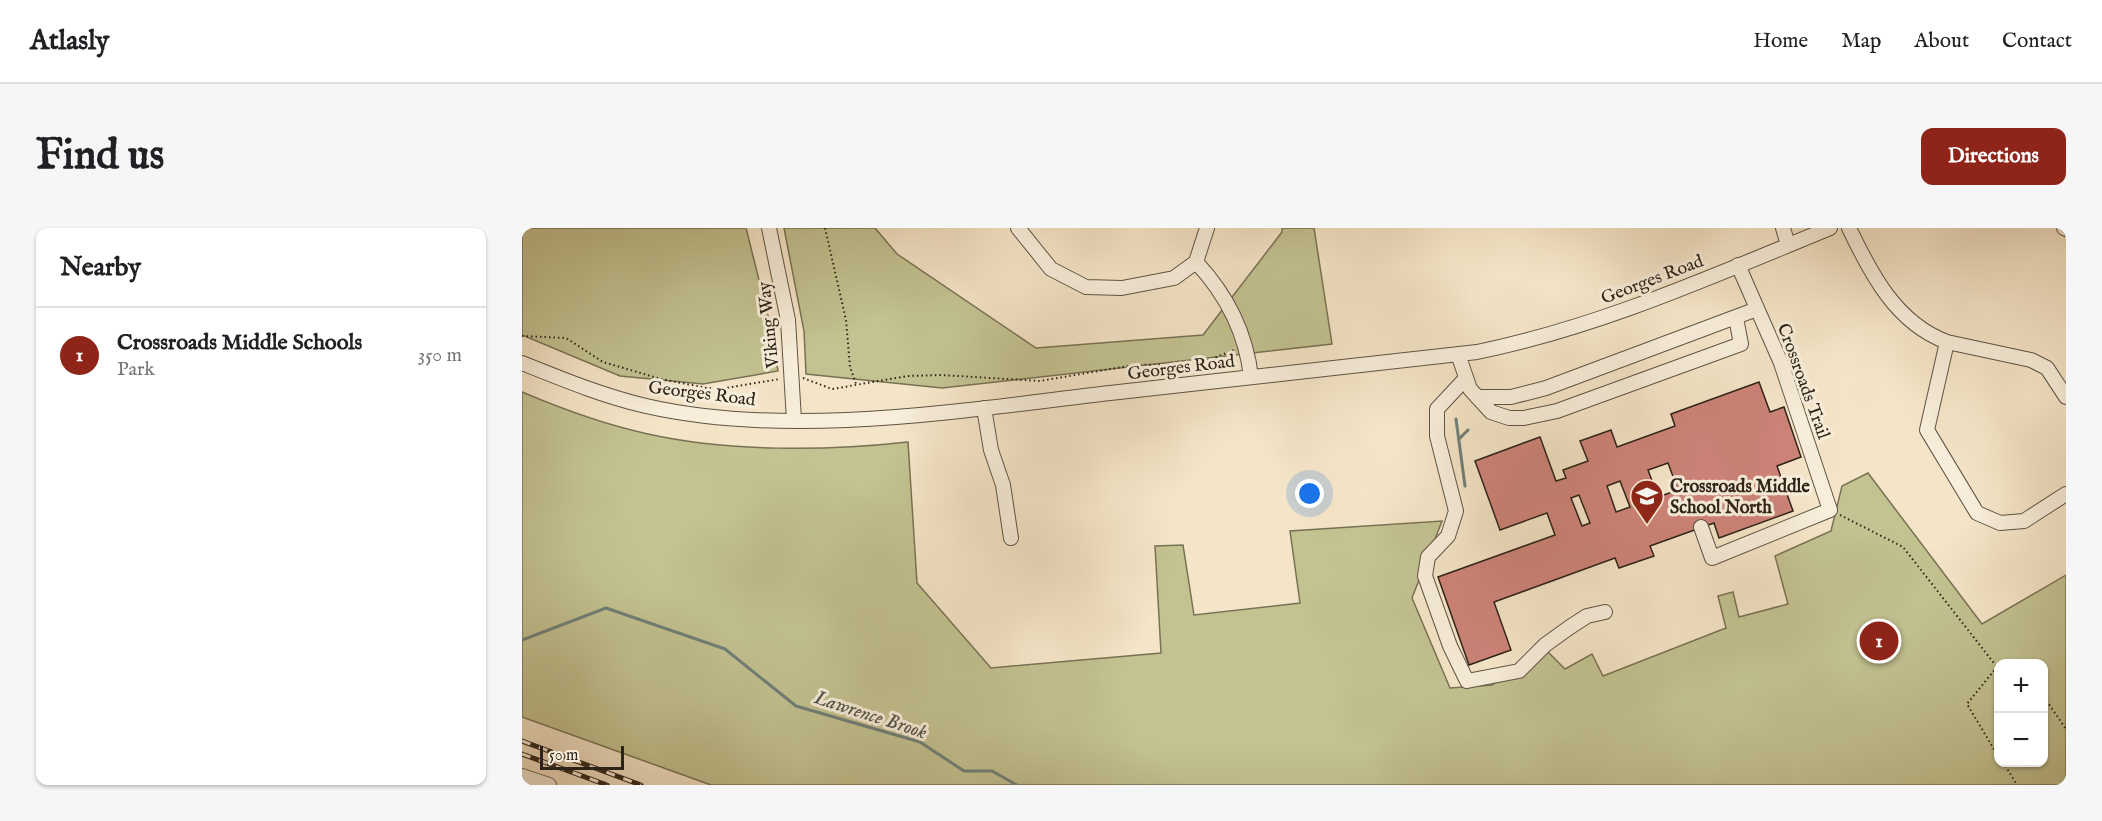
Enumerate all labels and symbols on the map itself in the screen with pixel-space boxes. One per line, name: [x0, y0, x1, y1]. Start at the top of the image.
street label: Georges Road: [1598, 250, 1707, 310]
street label: Viking Way: [754, 280, 786, 370]
street label: Crossroads Trail: [1771, 320, 1834, 443]
street label: Georges Road: [1126, 350, 1236, 386]
street label: Georges Road: [647, 377, 757, 413]
place label: Crossroads Middle School North: [1670, 476, 1810, 520]
school or university icon: Crossroads Middle School North: [1629, 478, 1665, 525]
your location: [1295, 479, 1324, 508]
pin: 1: [1860, 618, 1898, 664]
water label: Lawrence Brook: [810, 685, 930, 745]
scale bar: [540, 743, 624, 770]

